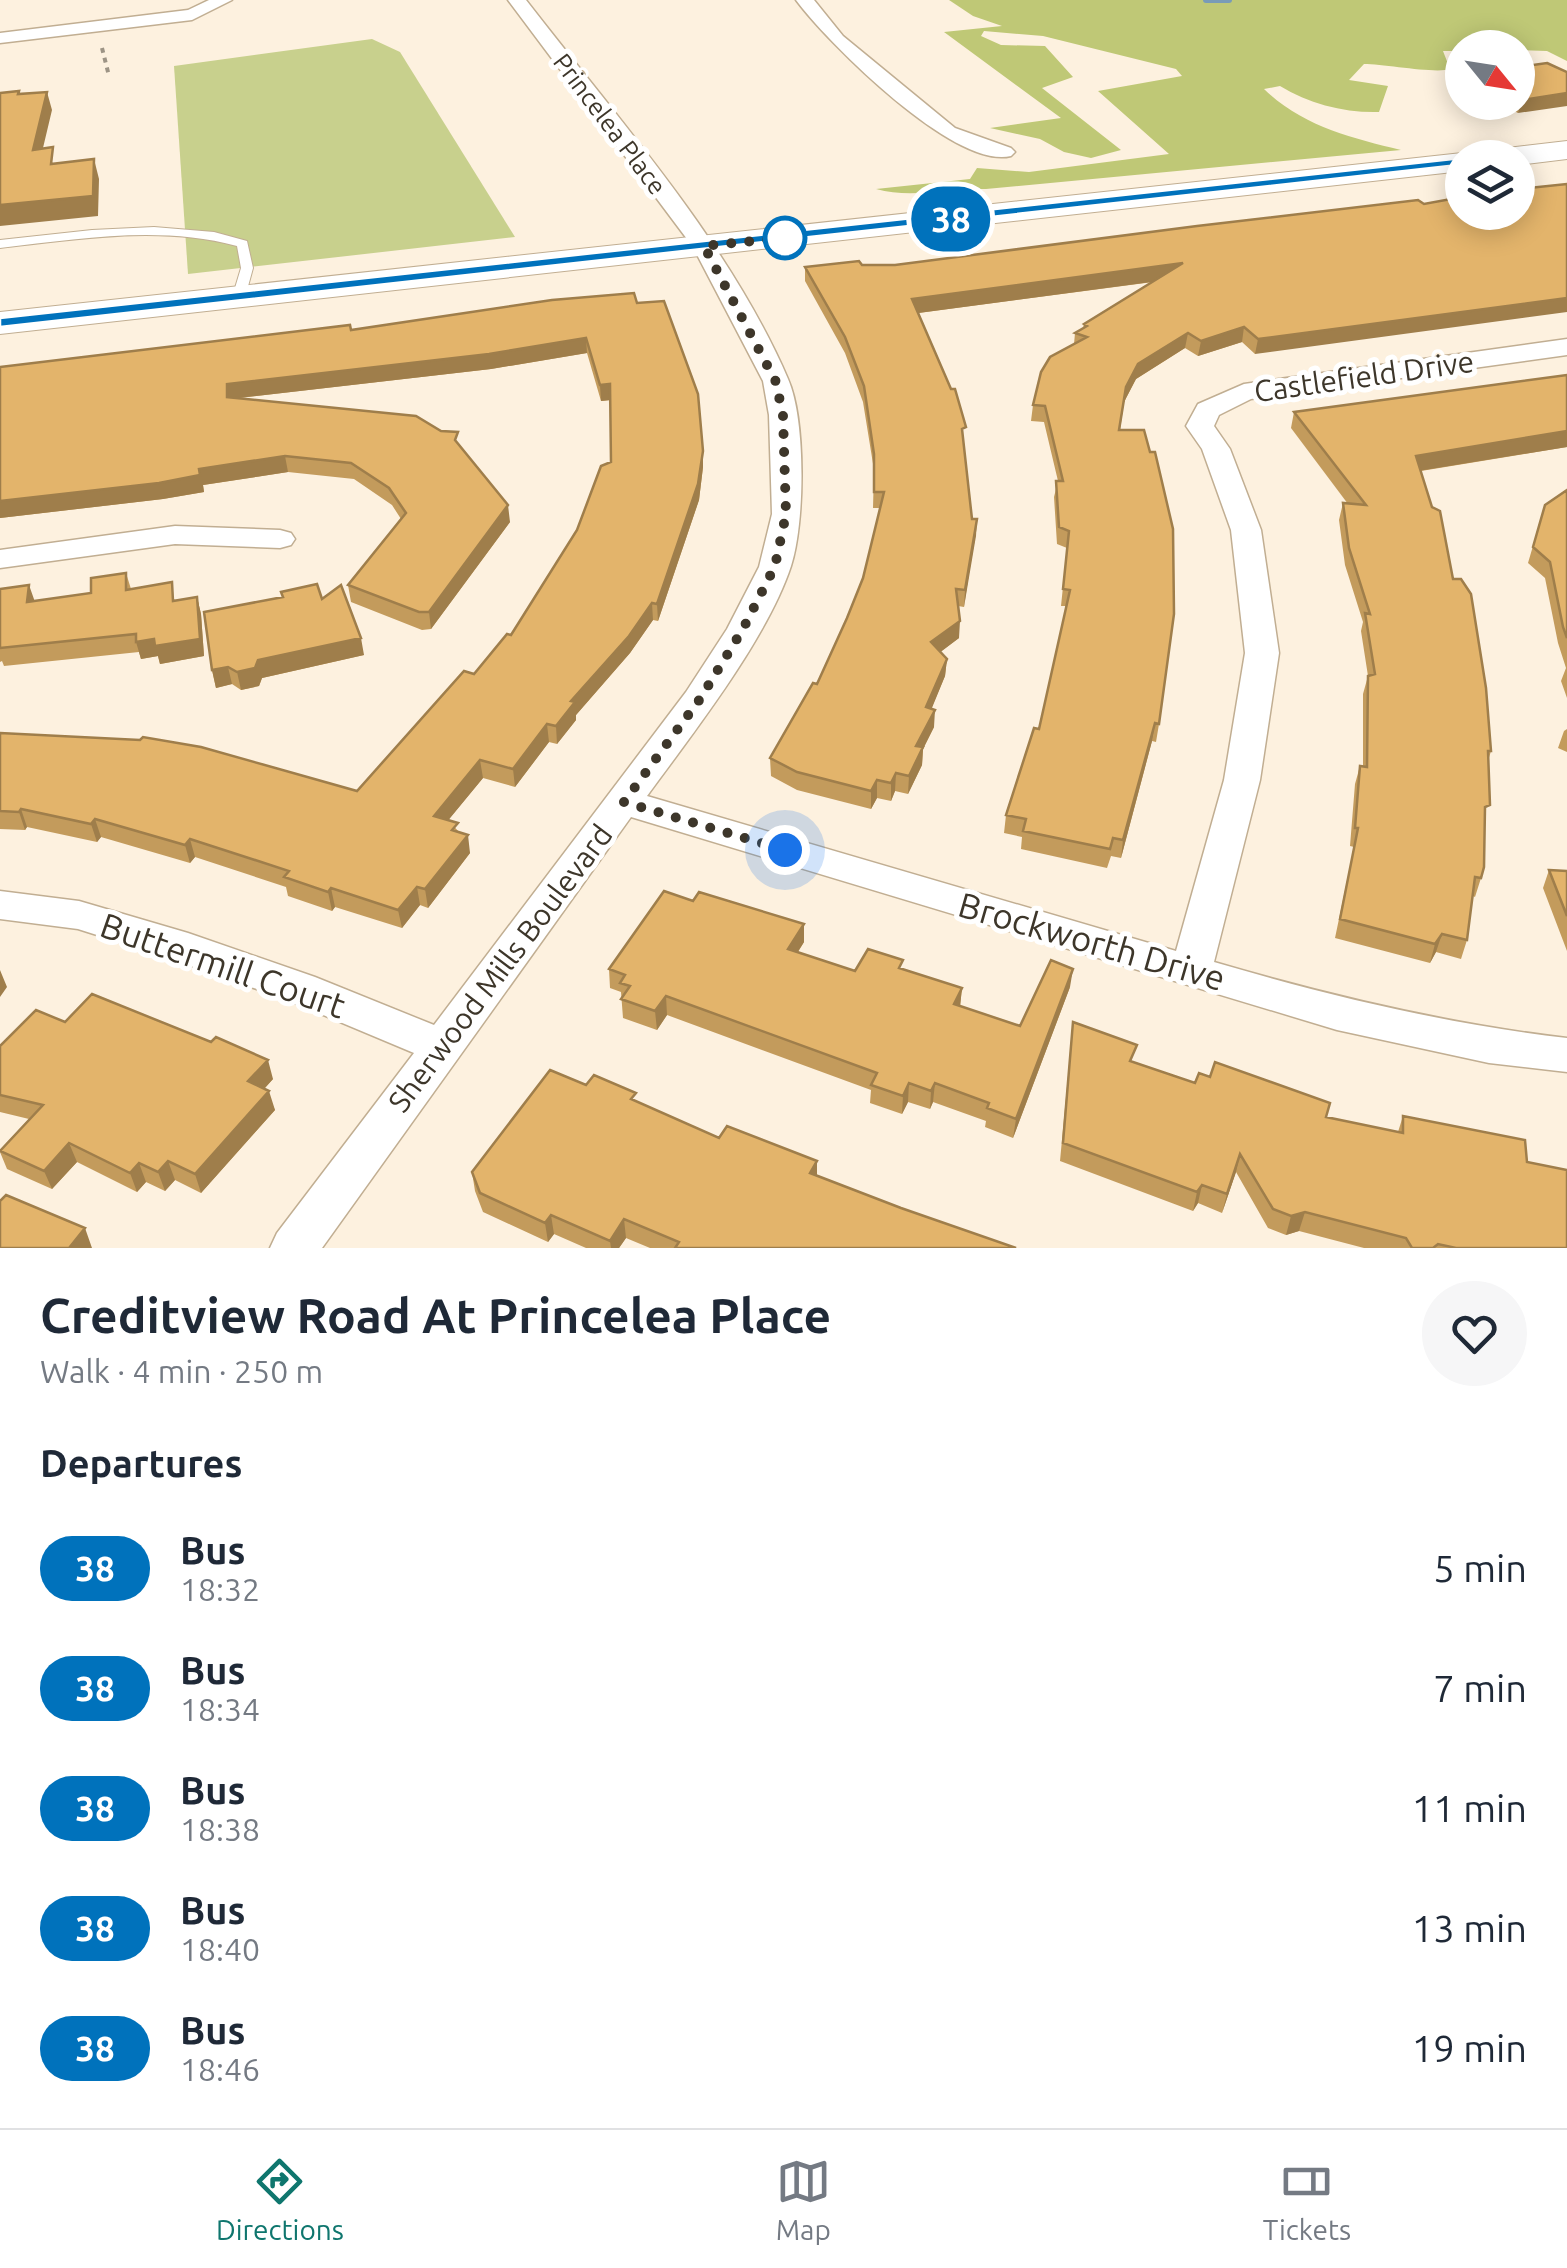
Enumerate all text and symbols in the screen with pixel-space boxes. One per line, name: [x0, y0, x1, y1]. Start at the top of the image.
north arrow: [1445, 30, 1535, 120]
map controls: [1445, 30, 1535, 230]
street label: Princelea Place: [548, 48, 672, 200]
button: layers: [1445, 140, 1535, 230]
line badge: 38: [906, 186, 996, 252]
text: 38: [931, 199, 971, 239]
unlabelled marker: [764, 217, 806, 259]
street label: Castlefield Drive: [1252, 344, 1476, 408]
street label: Sherwood Mills Boulevard: [381, 818, 619, 1118]
your location: [760, 825, 810, 875]
street label: Brockworth Drive: [954, 884, 1230, 998]
street label: Buttermill Court: [95, 904, 351, 1026]
button: heart: [1422, 1281, 1527, 1386]
text: Creditview Road At Princelea Place: [40, 1288, 831, 1342]
text: Walk · 4 min · 250 m: [40, 1353, 323, 1389]
text: Departures: [40, 1442, 242, 1484]
text: Bus: [180, 1529, 245, 1571]
text: 5 min: [1433, 1547, 1527, 1589]
text: 38: [75, 1548, 115, 1588]
text: 18:32: [180, 1571, 260, 1607]
text: Bus: [180, 1649, 245, 1691]
text: 7 min: [1433, 1667, 1527, 1709]
text: 38: [75, 1668, 115, 1708]
text: 18:34: [180, 1691, 260, 1727]
text: Bus: [180, 1769, 245, 1811]
text: 11 min: [1412, 1787, 1527, 1829]
text: 38: [75, 1788, 115, 1828]
text: 18:38: [180, 1811, 260, 1847]
text: Bus: [180, 1889, 245, 1931]
text: 13 min: [1412, 1907, 1527, 1949]
text: 38: [75, 1908, 115, 1948]
text: 18:40: [180, 1931, 260, 1967]
text: Bus: [180, 2009, 245, 2051]
text: 19 min: [1412, 2027, 1527, 2069]
text: 38: [75, 2028, 115, 2068]
text: 18:46: [180, 2051, 260, 2087]
tab: Directions: [216, 2154, 344, 2245]
tab: Map: [776, 2154, 831, 2245]
tab: Tickets: [1263, 2154, 1351, 2245]

